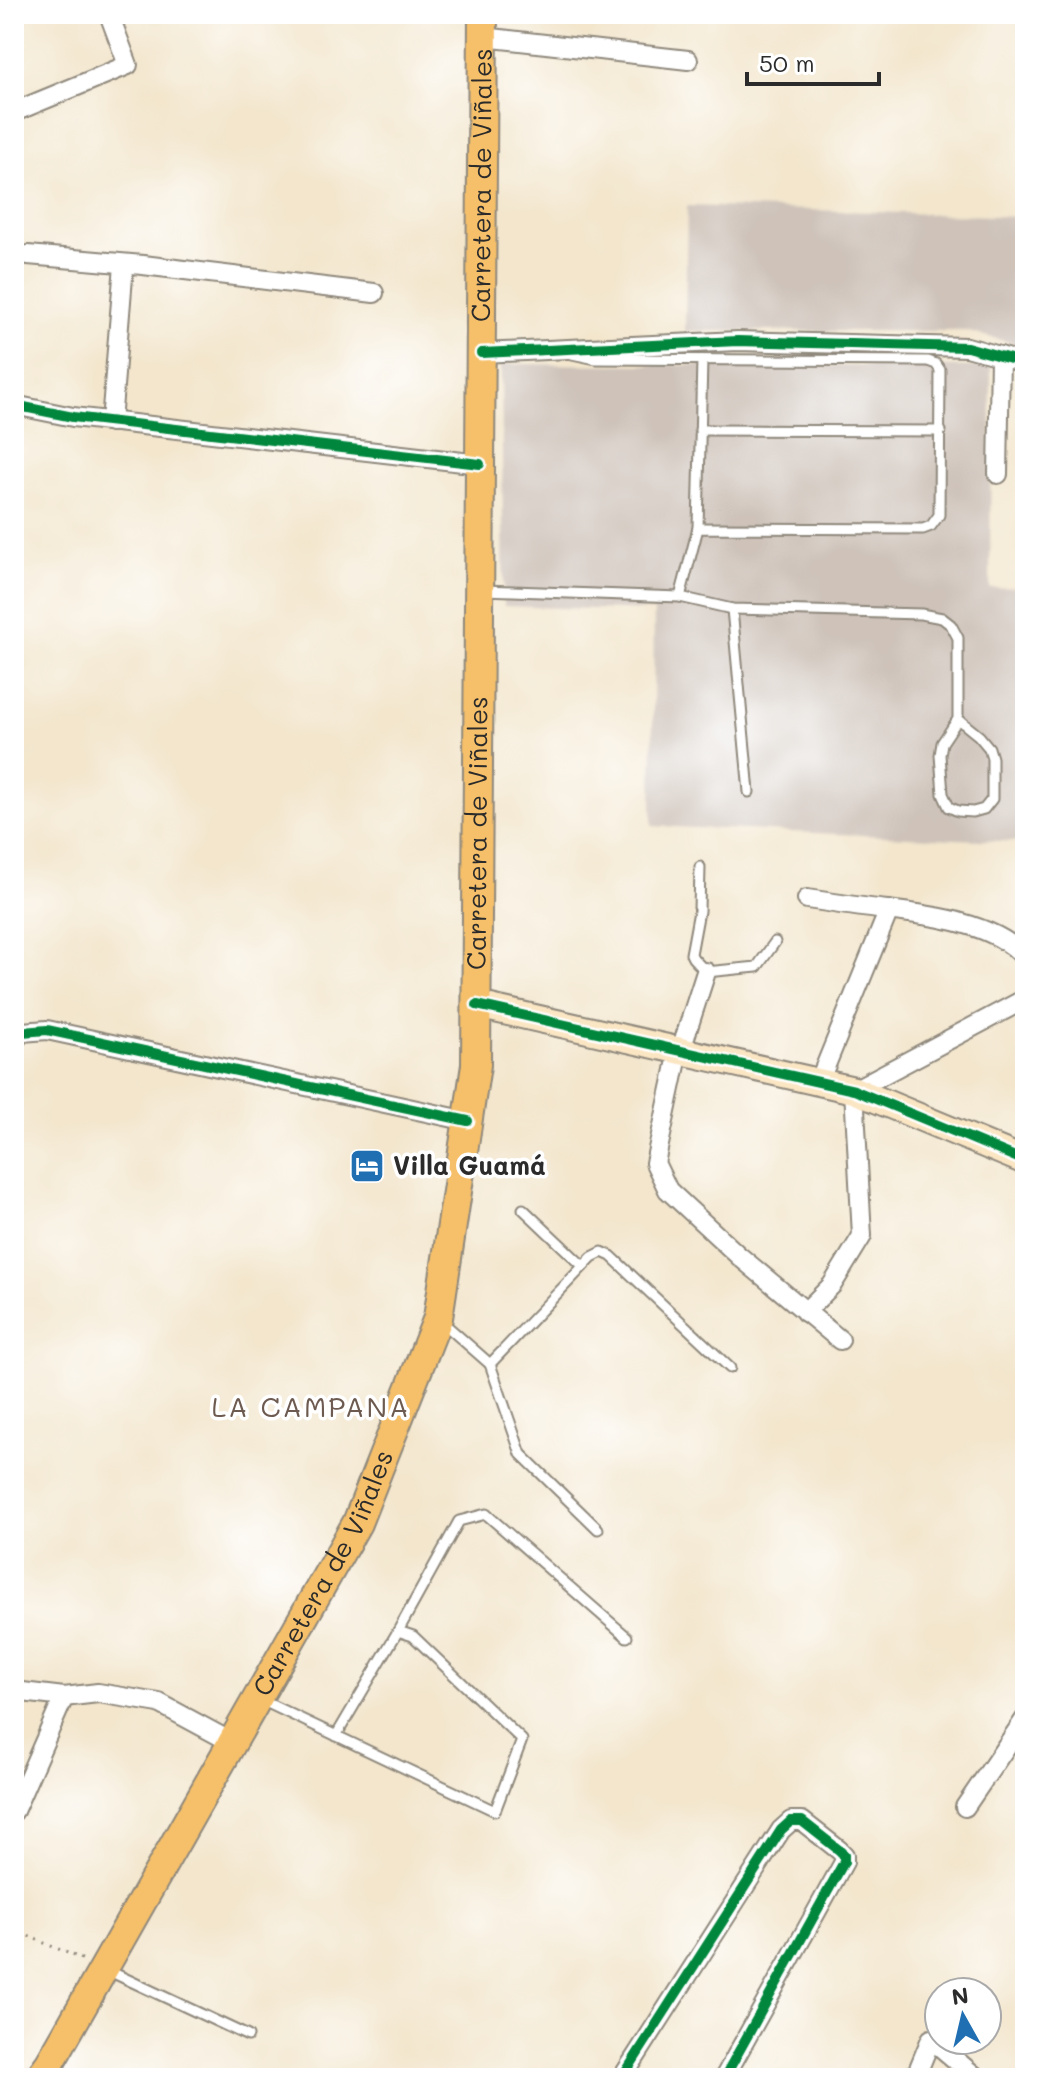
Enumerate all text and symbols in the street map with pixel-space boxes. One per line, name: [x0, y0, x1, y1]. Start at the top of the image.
scale bar: [747, 36, 879, 86]
text: 50 m: [759, 47, 815, 78]
street label: Carretera de Viñales: [463, 48, 499, 322]
street label: Carretera de Viñales: [459, 696, 494, 970]
hotel icon: Villa Guamá: [348, 1147, 386, 1185]
place label: Villa Guamá: [393, 1148, 546, 1182]
district label: LA CAMPANA: [211, 1388, 411, 1424]
street label: Carretera de Viñales: [244, 1445, 400, 1702]
north arrow: [923, 1976, 1003, 2056]
text: N: [950, 1980, 970, 2011]

